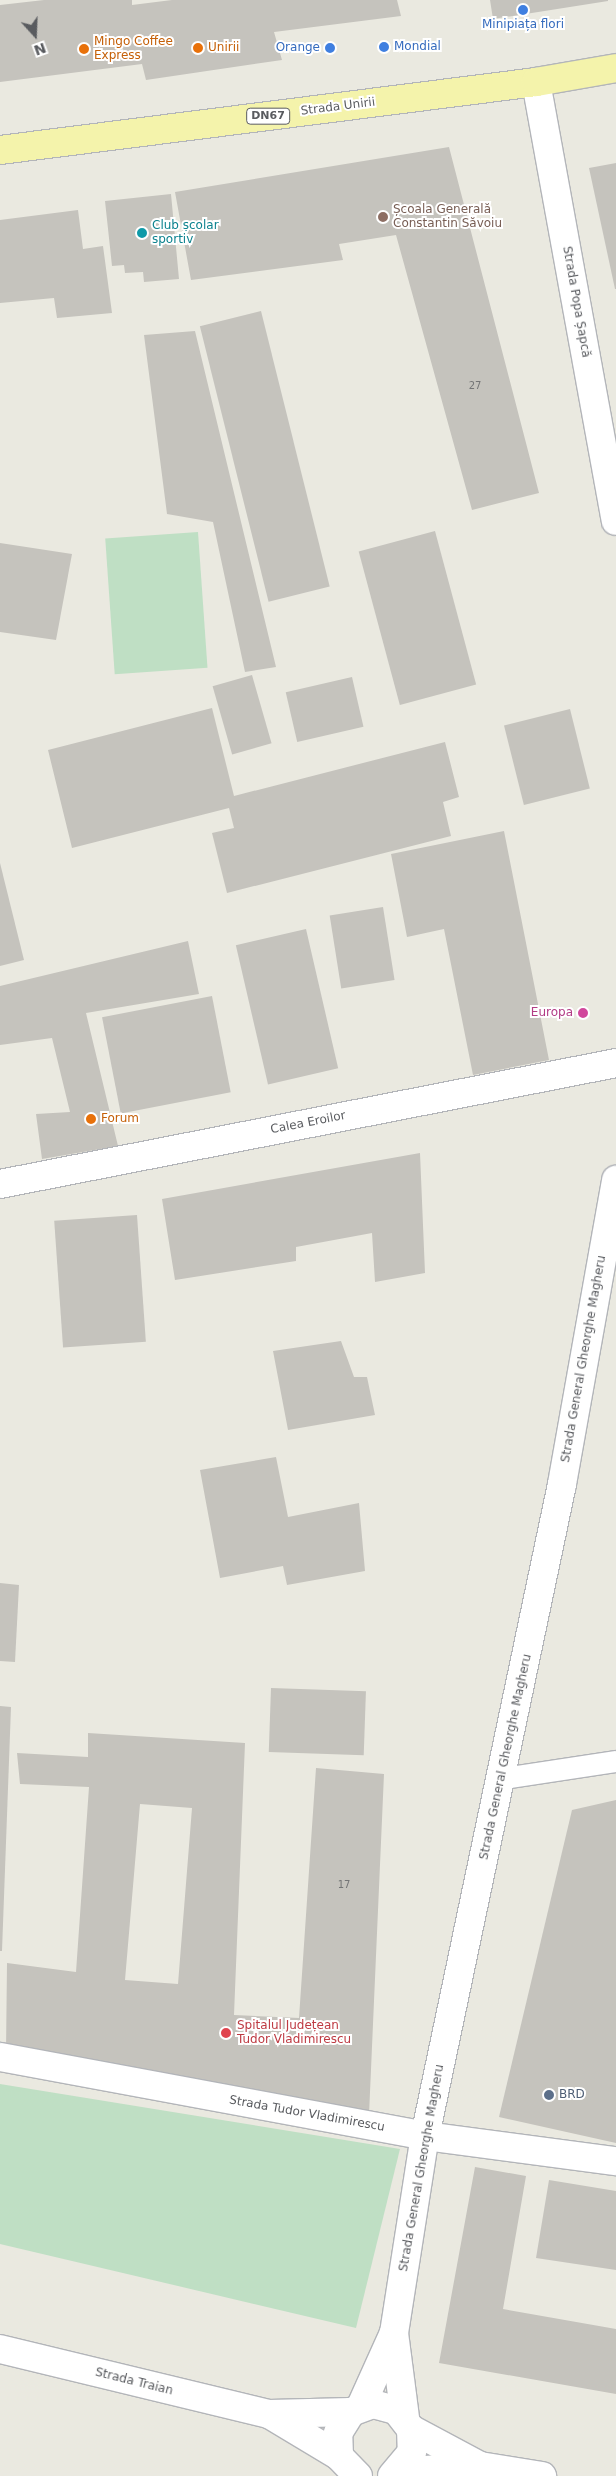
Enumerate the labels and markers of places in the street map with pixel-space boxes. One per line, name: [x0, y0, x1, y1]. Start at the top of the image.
marker: Minipiața flori: [517, 4, 529, 16]
place label: Minipiața flori: [482, 18, 564, 32]
place label: Mingo Coffee Express: [94, 35, 173, 63]
place label: Mondial: [394, 40, 441, 54]
place label: Unirii: [208, 41, 239, 55]
place label: Orange: [276, 41, 320, 55]
marker: Mondial: [378, 41, 390, 53]
marker: Unirii: [192, 42, 204, 54]
marker: Orange: [324, 42, 336, 54]
marker: Mingo Coffee Express: [78, 43, 90, 55]
place label: Școala Generală Constantin Săvoiu: [393, 203, 502, 231]
marker: Școala Generală Constantin Săvoiu: [377, 211, 389, 223]
place label: Club școlar sportiv: [152, 219, 219, 247]
marker: Club școlar sportiv: [136, 227, 148, 239]
place label: Europa: [531, 1006, 573, 1020]
marker: Europa: [577, 1007, 589, 1019]
place label: Forum: [101, 1112, 139, 1126]
marker: Forum: [85, 1113, 97, 1125]
place label: Spitalul Județean Tudor Vladimirescu: [237, 2019, 351, 2047]
marker: Spitalul Județean Tudor Vladimirescu: [219, 2026, 233, 2040]
place label: BRD: [559, 2088, 585, 2102]
marker: BRD: [543, 2089, 555, 2101]

